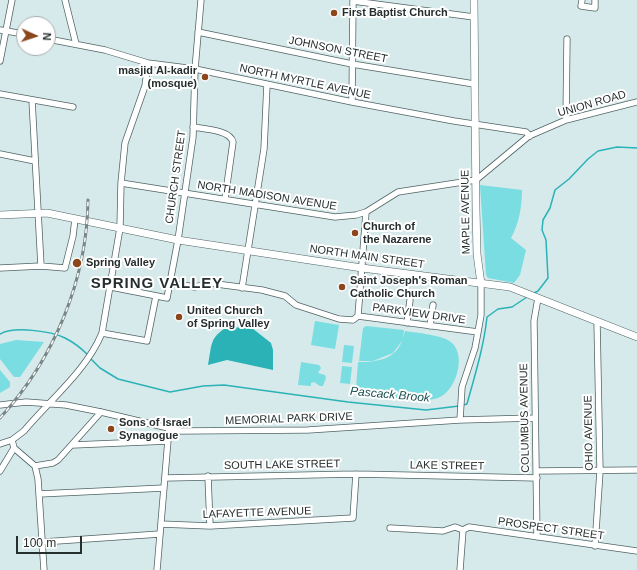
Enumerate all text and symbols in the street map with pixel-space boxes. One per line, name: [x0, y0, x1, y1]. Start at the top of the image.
place label: First Baptist Church: [342, 6, 448, 20]
marker: First Baptist Church: [329, 8, 339, 18]
north arrow: [16, 16, 56, 56]
text: N: [41, 32, 53, 41]
street label: JOHNSON STREET: [288, 34, 388, 66]
street label: NORTH MYRTLE AVENUE: [238, 62, 372, 102]
place label: masjid Al-kadir (mosque): [118, 64, 197, 90]
marker: masjid Al-kadir (mosque): [200, 72, 210, 82]
street label: UNION ROAD: [556, 88, 628, 120]
street label: CHURCH STREET: [163, 129, 189, 225]
street label: MAPLE AVENUE: [459, 170, 473, 254]
street label: NORTH MADISON AVENUE: [196, 178, 338, 214]
place label: Church of the Nazarene: [363, 220, 431, 246]
marker: Church of the Nazarene: [350, 228, 360, 238]
street label: NORTH MAIN STREET: [309, 242, 425, 272]
place label: Spring Valley: [86, 256, 155, 270]
marker: Spring Valley: [71, 257, 83, 269]
place label: Saint Joseph's Roman Catholic Church: [350, 274, 468, 300]
district label: SPRING VALLEY: [91, 275, 223, 293]
marker: Saint Joseph's Roman Catholic Church: [337, 282, 347, 292]
street label: PARKVIEW DRIVE: [372, 301, 466, 327]
place label: United Church of Spring Valley: [187, 304, 270, 330]
marker: United Church of Spring Valley: [174, 312, 184, 322]
street label: COLUMBUS AVENUE: [517, 363, 533, 473]
water label: Pascack Brook: [350, 384, 430, 406]
street label: OHIO AVENUE: [582, 395, 596, 471]
street label: MEMORIAL PARK DRIVE: [225, 410, 353, 428]
place label: Sons of Israel Synagogue: [119, 416, 191, 442]
marker: Sons of Israel Synagogue: [106, 424, 116, 434]
street label: SOUTH LAKE STREET: [224, 457, 340, 473]
street label: LAKE STREET: [410, 459, 484, 473]
street label: LAFAYETTE AVENUE: [202, 505, 312, 521]
street label: PROSPECT STREET: [497, 515, 605, 543]
scale bar: [18, 528, 84, 554]
text: 100 m: [23, 536, 56, 550]

